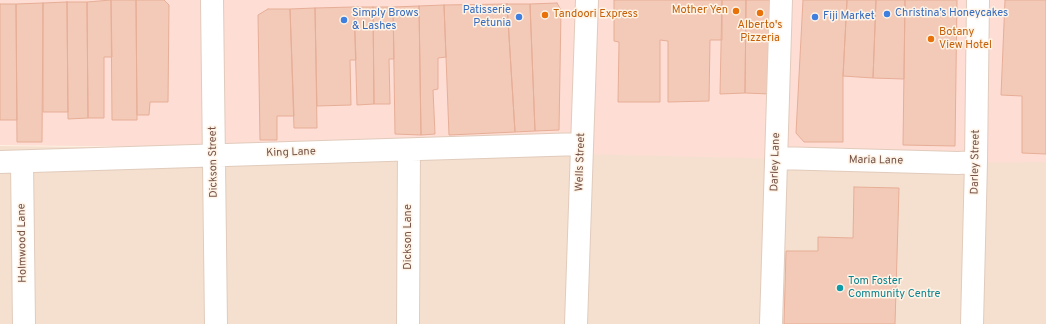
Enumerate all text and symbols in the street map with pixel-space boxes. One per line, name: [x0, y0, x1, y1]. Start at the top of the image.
place label: Patisserie Petunia: [463, 4, 511, 30]
place label: Mother Yen: [672, 4, 728, 18]
marker: Mother Yen: [731, 6, 741, 16]
place label: Simply Brows & Lashes: [352, 7, 419, 33]
place label: Christina’s Honeycakes: [895, 7, 1008, 21]
place label: Tandoori Express: [553, 8, 638, 22]
marker: Alberto's Pizzeria: [755, 8, 765, 18]
marker: Christina’s Honeycakes: [882, 9, 892, 19]
marker: Tandoori Express: [540, 10, 550, 20]
place label: Fiji Market: [823, 10, 875, 24]
marker: Patisserie Petunia: [514, 12, 524, 22]
marker: Fiji Market: [810, 12, 820, 22]
marker: Simply Brows & Lashes: [339, 15, 349, 25]
place label: Alberto's Pizzeria: [738, 19, 782, 45]
place label: Botany View Hotel: [939, 26, 992, 52]
marker: Botany View Hotel: [926, 34, 936, 44]
street label: Dickson Street: [207, 126, 221, 198]
street label: Darley Street: [969, 130, 983, 194]
street label: Wells Street: [573, 132, 589, 192]
street label: Darley Lane: [768, 132, 784, 192]
street label: King Lane: [266, 146, 316, 160]
street label: Maria Lane: [849, 154, 903, 168]
street label: Holmwood Lane: [16, 203, 30, 283]
street label: Dickson Lane: [402, 204, 416, 270]
place label: Tom Foster Community Centre: [848, 275, 941, 301]
marker: Tom Foster Community Centre: [835, 283, 845, 293]

